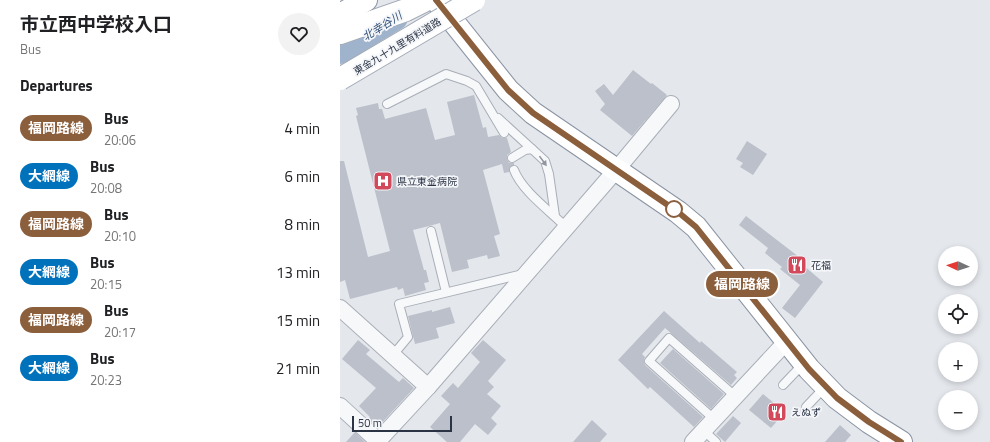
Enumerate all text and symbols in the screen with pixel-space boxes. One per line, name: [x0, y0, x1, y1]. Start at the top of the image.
water label: 北幸谷川: [359, 7, 406, 44]
text: 市立西中学校入口: [20, 9, 172, 38]
button: heart: [278, 13, 320, 55]
street label: 東金九十九里有料道路: [351, 14, 444, 79]
text: Bus: [20, 39, 41, 59]
text: Departures: [20, 74, 93, 97]
text: Bus: [104, 107, 129, 130]
text: 福岡路線: [28, 117, 84, 138]
text: 4 min: [284, 117, 320, 140]
text: 20:06: [104, 130, 136, 150]
text: Bus: [90, 155, 115, 178]
one-way arrow: [539, 156, 547, 167]
text: 大網線: [28, 165, 70, 186]
text: 6 min: [284, 165, 320, 188]
hospital icon: 県立東金病院: [372, 170, 394, 192]
place label: 県立東金病院: [397, 174, 457, 189]
text: 20:08: [90, 178, 122, 198]
unlabelled marker: [665, 200, 683, 218]
text: Bus: [104, 203, 129, 226]
text: 福岡路線: [28, 213, 84, 234]
text: 8 min: [284, 213, 320, 236]
text: 20:10: [104, 226, 136, 246]
north arrow: [938, 246, 978, 286]
map controls: [938, 246, 978, 430]
text: Bus: [90, 251, 115, 274]
restaurant icon: 花福: [786, 254, 808, 276]
place label: 花福: [811, 258, 831, 273]
text: 大網線: [28, 261, 70, 282]
text: 13 min: [276, 261, 320, 284]
line badge: 福岡路線: [714, 271, 770, 297]
text: 福岡路線: [714, 273, 770, 294]
text: 20:15: [90, 274, 122, 294]
button: locate: [938, 294, 978, 334]
text: Bus: [104, 299, 129, 322]
text: 福岡路線: [28, 309, 84, 330]
text: 15 min: [276, 309, 320, 332]
text: 20:17: [104, 322, 136, 342]
button: +: [938, 342, 978, 382]
text: Bus: [90, 347, 115, 370]
text: 大網線: [28, 357, 70, 378]
text: 21 min: [276, 357, 320, 380]
text: 20:23: [90, 370, 122, 390]
button: −: [938, 390, 978, 430]
restaurant icon: えぬず: [766, 401, 788, 423]
place label: えぬず: [791, 405, 821, 420]
scale bar: [352, 414, 452, 433]
text: 50 m: [358, 415, 382, 431]

